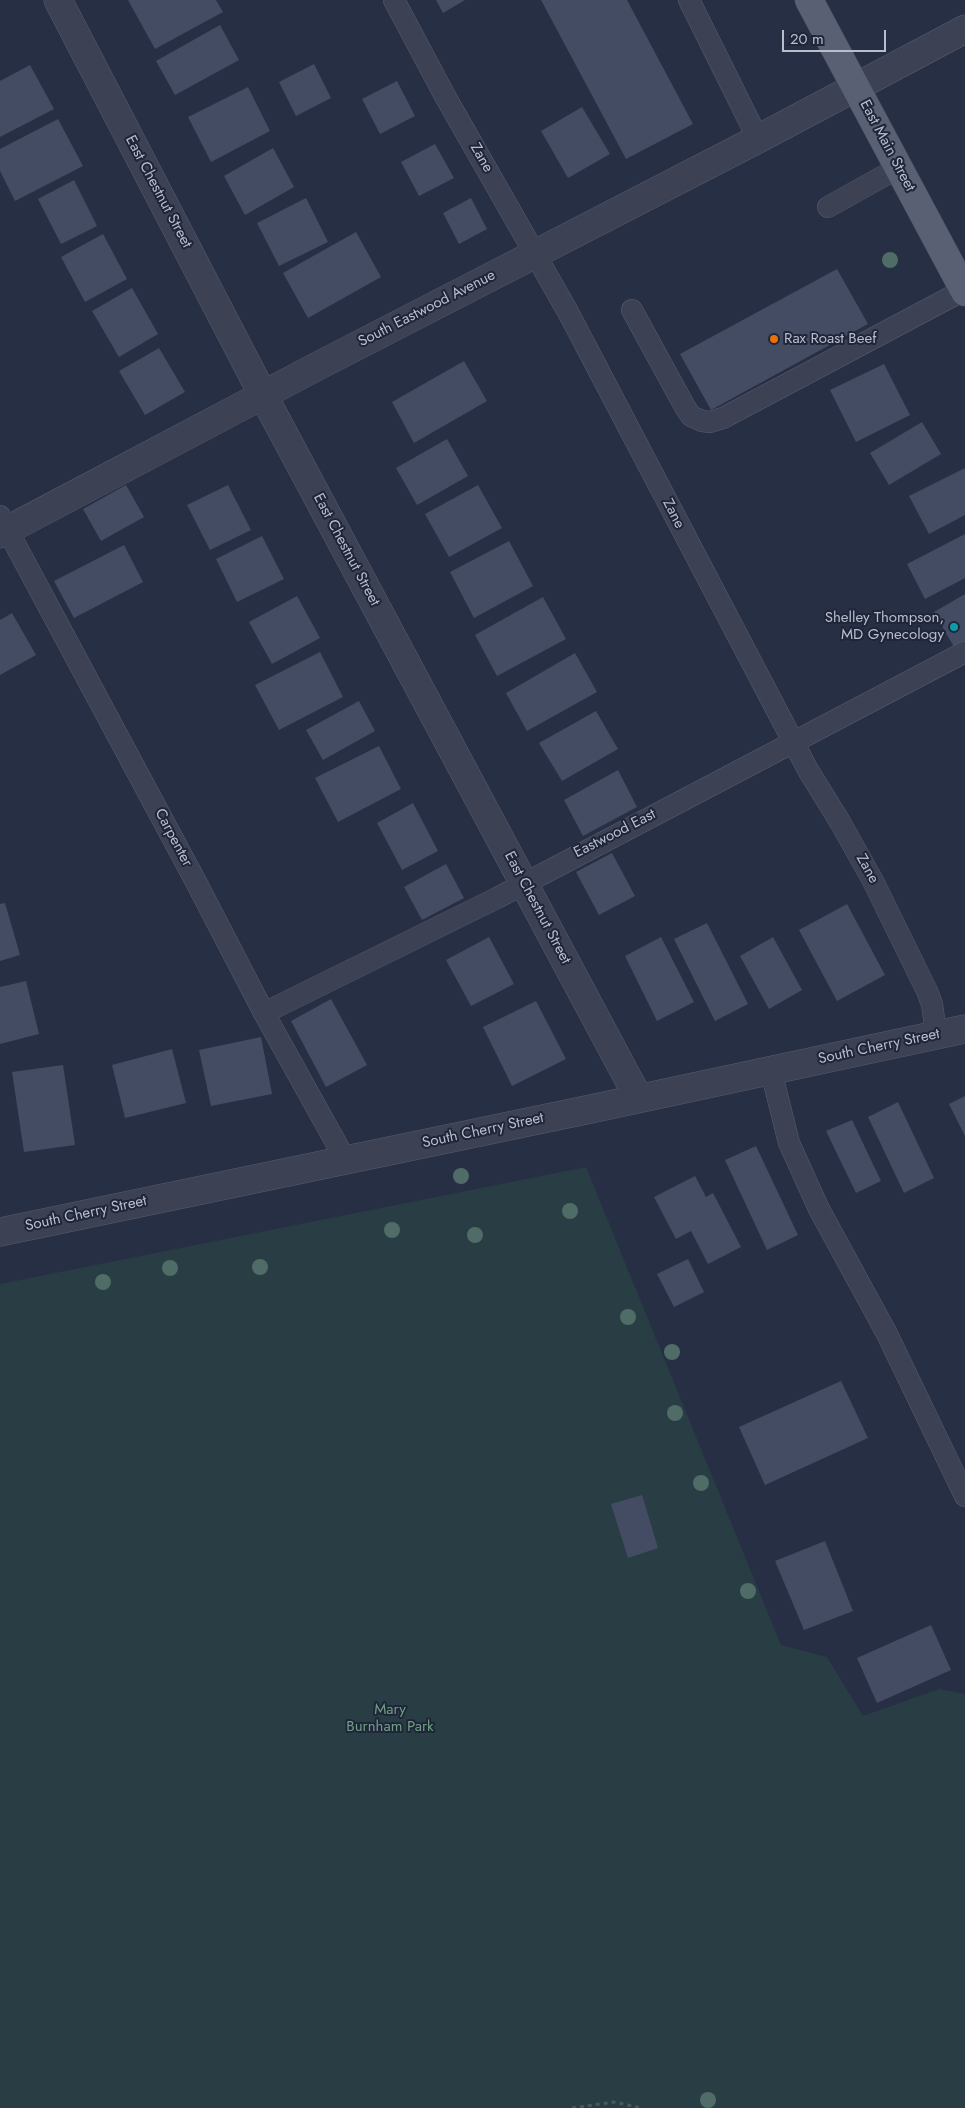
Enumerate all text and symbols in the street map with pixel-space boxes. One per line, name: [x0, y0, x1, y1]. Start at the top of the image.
scale bar: [785, 20, 889, 52]
text: 20 m: [790, 28, 824, 50]
street label: East Main Street: [855, 97, 919, 195]
street label: East Chestnut Street: [121, 133, 195, 251]
street label: Zane: [465, 140, 497, 176]
street label: South Eastwood Avenue: [355, 267, 499, 351]
place label: Rax Roast Beef: [784, 330, 876, 348]
marker: Rax Roast Beef: [768, 333, 780, 345]
street label: East Chestnut Street: [309, 491, 383, 609]
street label: Zane: [658, 496, 688, 532]
place label: Shelley Thompson, MD Gynecology: [825, 609, 944, 644]
marker: Shelley Thompson, MD Gynecology: [948, 621, 960, 633]
street label: Carpenter: [150, 806, 196, 870]
street label: Eastwood East: [571, 806, 659, 862]
street label: East Chestnut Street: [500, 849, 574, 967]
street label: Zane: [852, 851, 882, 887]
street label: South Cherry Street: [817, 1025, 941, 1069]
street label: South Cherry Street: [421, 1109, 545, 1153]
street label: South Cherry Street: [24, 1192, 148, 1236]
park label: Mary Burnham Park: [346, 1701, 434, 1736]

